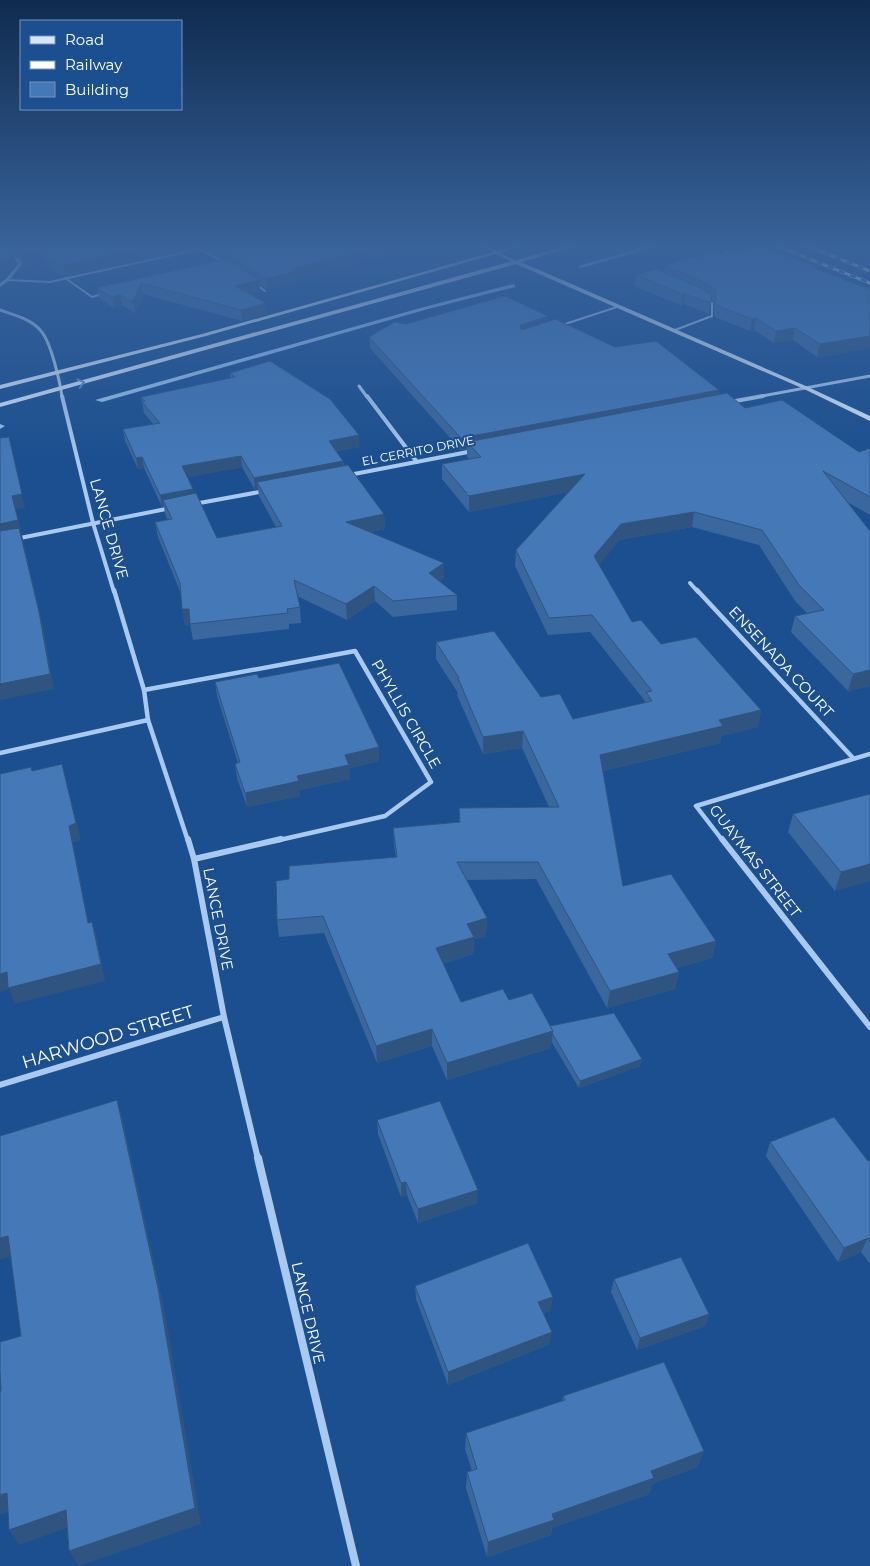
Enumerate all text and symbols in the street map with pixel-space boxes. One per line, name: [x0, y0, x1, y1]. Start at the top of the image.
legend: [20, 20, 182, 110]
text: Road: [65, 30, 104, 49]
text: Railway: [65, 55, 123, 74]
text: Building: [65, 80, 129, 99]
one-way arrow: [76, 378, 84, 388]
street label: EL CERRITO DRIVE: [361, 432, 475, 469]
street label: LANCE DRIVE: [86, 476, 133, 582]
street label: ENSENADA COURT: [725, 602, 838, 722]
street label: PHYLLIS CIRCLE: [368, 656, 445, 772]
street label: GUAYMAS STREET: [705, 800, 806, 921]
street label: LANCE DRIVE: [199, 866, 238, 972]
street label: HARWOOD STREET: [19, 1000, 197, 1074]
street label: LANCE DRIVE: [288, 1260, 329, 1366]

